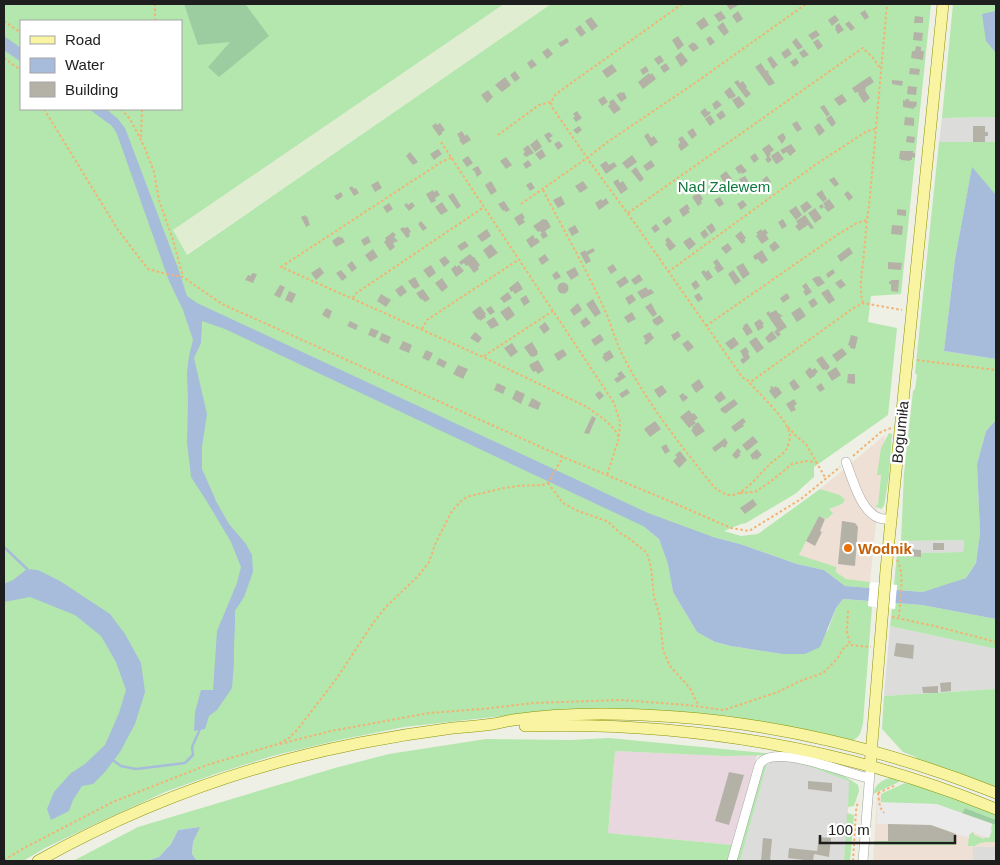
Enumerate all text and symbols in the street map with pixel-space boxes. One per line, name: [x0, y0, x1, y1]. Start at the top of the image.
legend: [20, 20, 182, 110]
text: Road: [65, 31, 101, 48]
text: Water: [65, 56, 104, 73]
text: Building: [65, 81, 118, 98]
park label: Nad Zalewem: [678, 178, 770, 195]
street label: Bogumiła: [888, 399, 912, 464]
place label: Wodnik: [858, 540, 913, 557]
marker: Wodnik: [842, 542, 854, 554]
scale bar: [820, 812, 955, 844]
text: 100 m: [828, 821, 870, 838]

